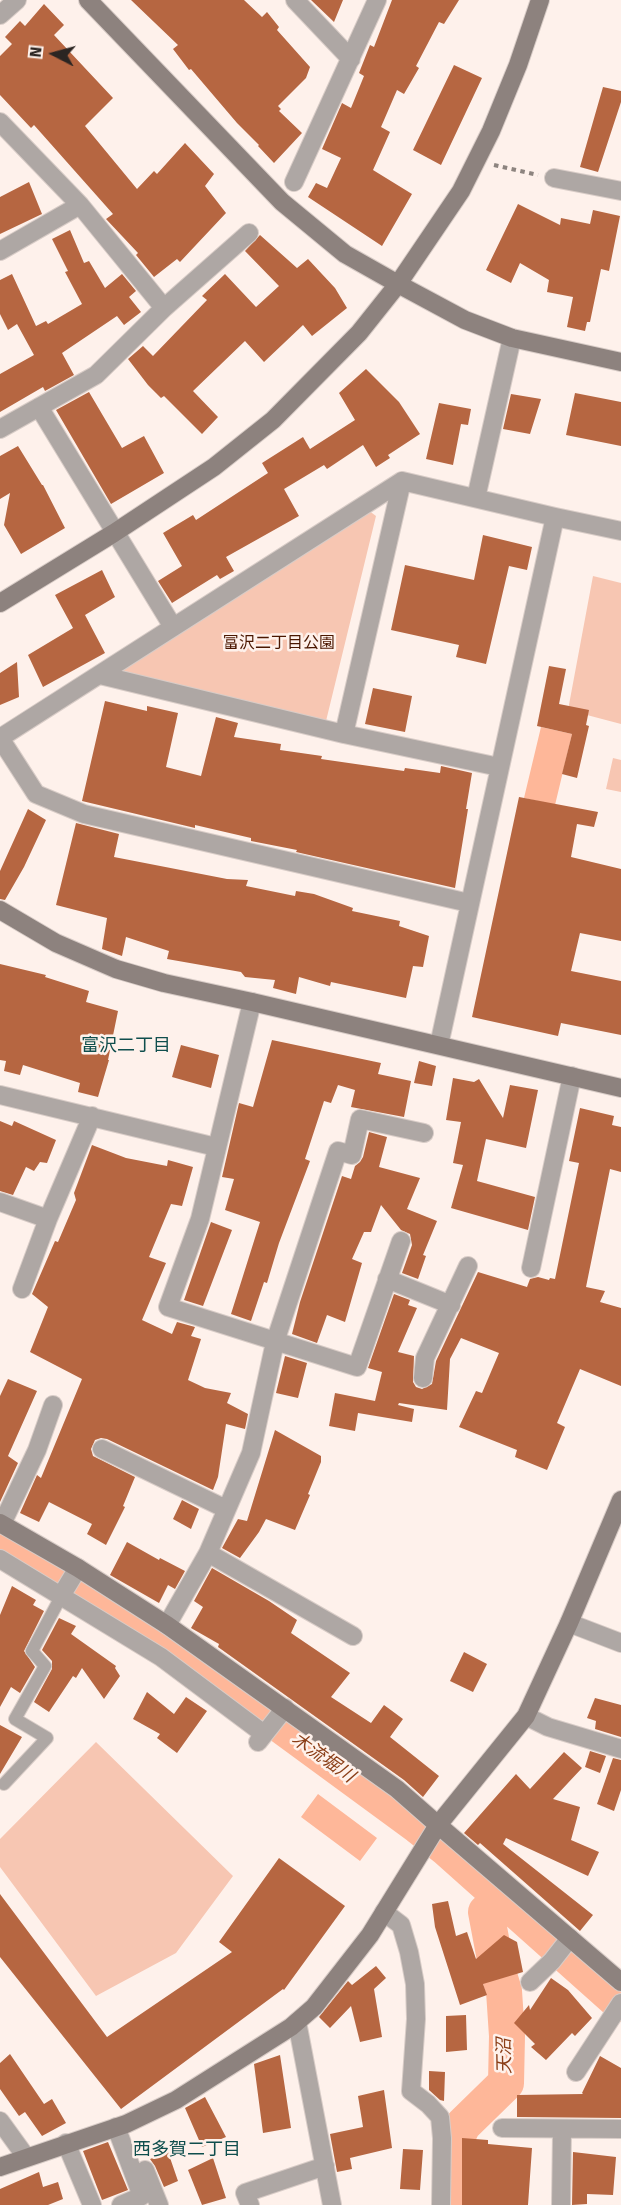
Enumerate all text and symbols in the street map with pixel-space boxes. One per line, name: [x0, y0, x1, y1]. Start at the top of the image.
north arrow: [24, 24, 84, 84]
text: N: [26, 46, 46, 58]
park label: 富沢二丁目公園: [223, 634, 335, 654]
district label: 富沢二丁目: [81, 1035, 171, 1057]
water label: 木流堀川: [287, 1729, 359, 1787]
water label: 天沼: [494, 2038, 516, 2074]
district label: 西多賀二丁目: [133, 2139, 241, 2161]

